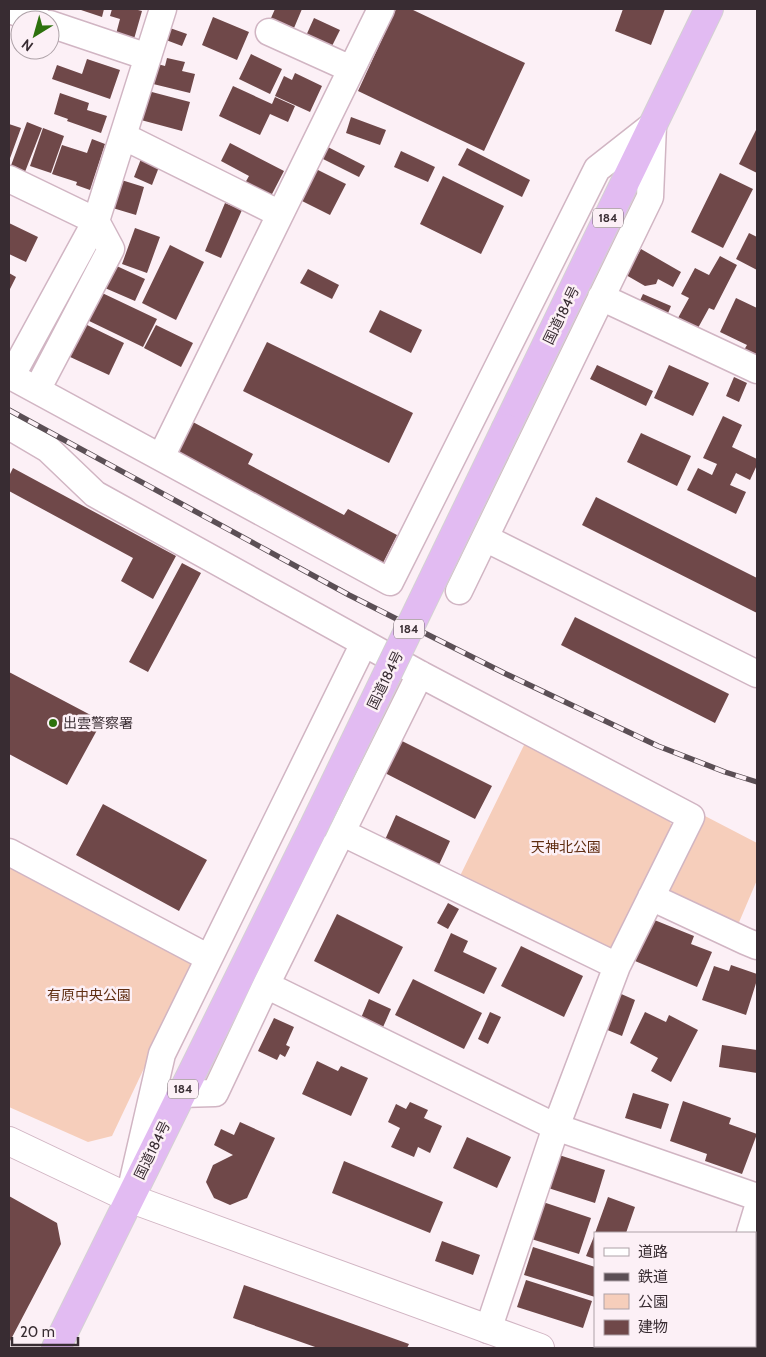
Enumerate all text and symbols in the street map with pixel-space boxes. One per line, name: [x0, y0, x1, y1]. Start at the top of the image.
north arrow: [10, 10, 60, 60]
text: N: [18, 35, 37, 56]
road number: 184: [593, 208, 623, 228]
street label: 国道184号: [539, 283, 583, 347]
road number: 184: [394, 620, 424, 638]
street label: 国道184号: [363, 648, 407, 712]
place label: 出雲警察署: [63, 714, 133, 732]
marker: 出雲警察署: [47, 717, 59, 729]
park label: 天神北公園: [531, 838, 601, 856]
park label: 有原中央公園: [47, 986, 131, 1004]
road number: 184: [168, 1080, 198, 1098]
street label: 国道184号: [130, 1118, 174, 1182]
legend: [594, 1232, 756, 1347]
text: 道路: [638, 1243, 668, 1261]
text: 鉄道: [638, 1268, 668, 1286]
text: 公園: [638, 1293, 668, 1311]
scale bar: [12, 1314, 79, 1346]
text: 建物: [638, 1318, 668, 1336]
text: 20 m: [20, 1323, 55, 1341]

